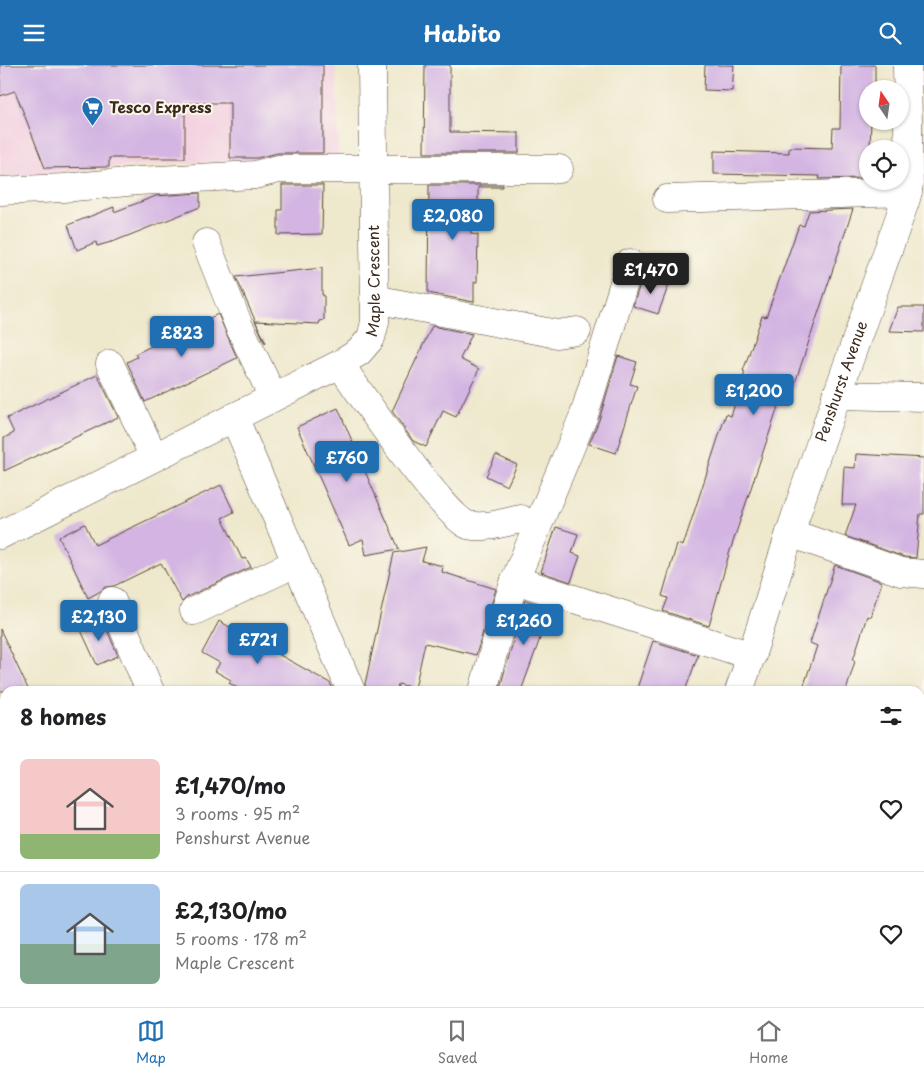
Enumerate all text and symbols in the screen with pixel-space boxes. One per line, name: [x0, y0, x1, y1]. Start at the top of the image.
text: Habito: [423, 16, 501, 49]
icon: menu: [20, 19, 48, 47]
icon: search: [876, 19, 904, 47]
north arrow: [859, 80, 909, 130]
map controls: [859, 80, 909, 190]
place label: Tesco Express: [109, 95, 212, 118]
supermarket icon: Tesco Express: [81, 96, 105, 127]
button: locate: [859, 140, 909, 190]
pin: £2,080: [412, 199, 494, 241]
text: £2,080: [423, 203, 483, 227]
street label: Maple Crescent: [359, 225, 385, 339]
pin: £1,470: [610, 253, 692, 295]
text: £1,470: [624, 257, 678, 281]
pin: £823: [152, 315, 212, 358]
street label: Penshurst Avenue: [809, 317, 872, 445]
text: £823: [161, 320, 203, 344]
pin: £1,200: [713, 373, 795, 416]
text: £1,200: [726, 378, 782, 402]
pin: £760: [317, 441, 377, 483]
text: £760: [326, 445, 368, 469]
pin: £2,130: [58, 599, 140, 642]
pin: £1,260: [483, 603, 565, 646]
text: £2,130: [71, 604, 127, 628]
text: £1,260: [496, 608, 552, 632]
pin: £721: [228, 623, 288, 665]
text: £721: [239, 627, 277, 651]
text: 8 homes: [20, 700, 106, 732]
icon: filters: [877, 702, 905, 730]
text: £1,470/mo: [175, 769, 286, 801]
icon: home: [60, 779, 120, 839]
icon: heart: [877, 795, 905, 823]
text: 3 rooms · 95 m²: [175, 801, 300, 825]
text: Penshurst Avenue: [175, 825, 310, 849]
text: £2,130/mo: [175, 894, 287, 926]
icon: home: [60, 904, 120, 964]
icon: heart: [877, 920, 905, 948]
text: 5 rooms · 178 m²: [175, 926, 307, 950]
text: Maple Crescent: [175, 950, 294, 974]
tab: Map: [136, 1017, 166, 1068]
tab: Saved: [438, 1017, 477, 1068]
tab: Home: [749, 1017, 788, 1068]

